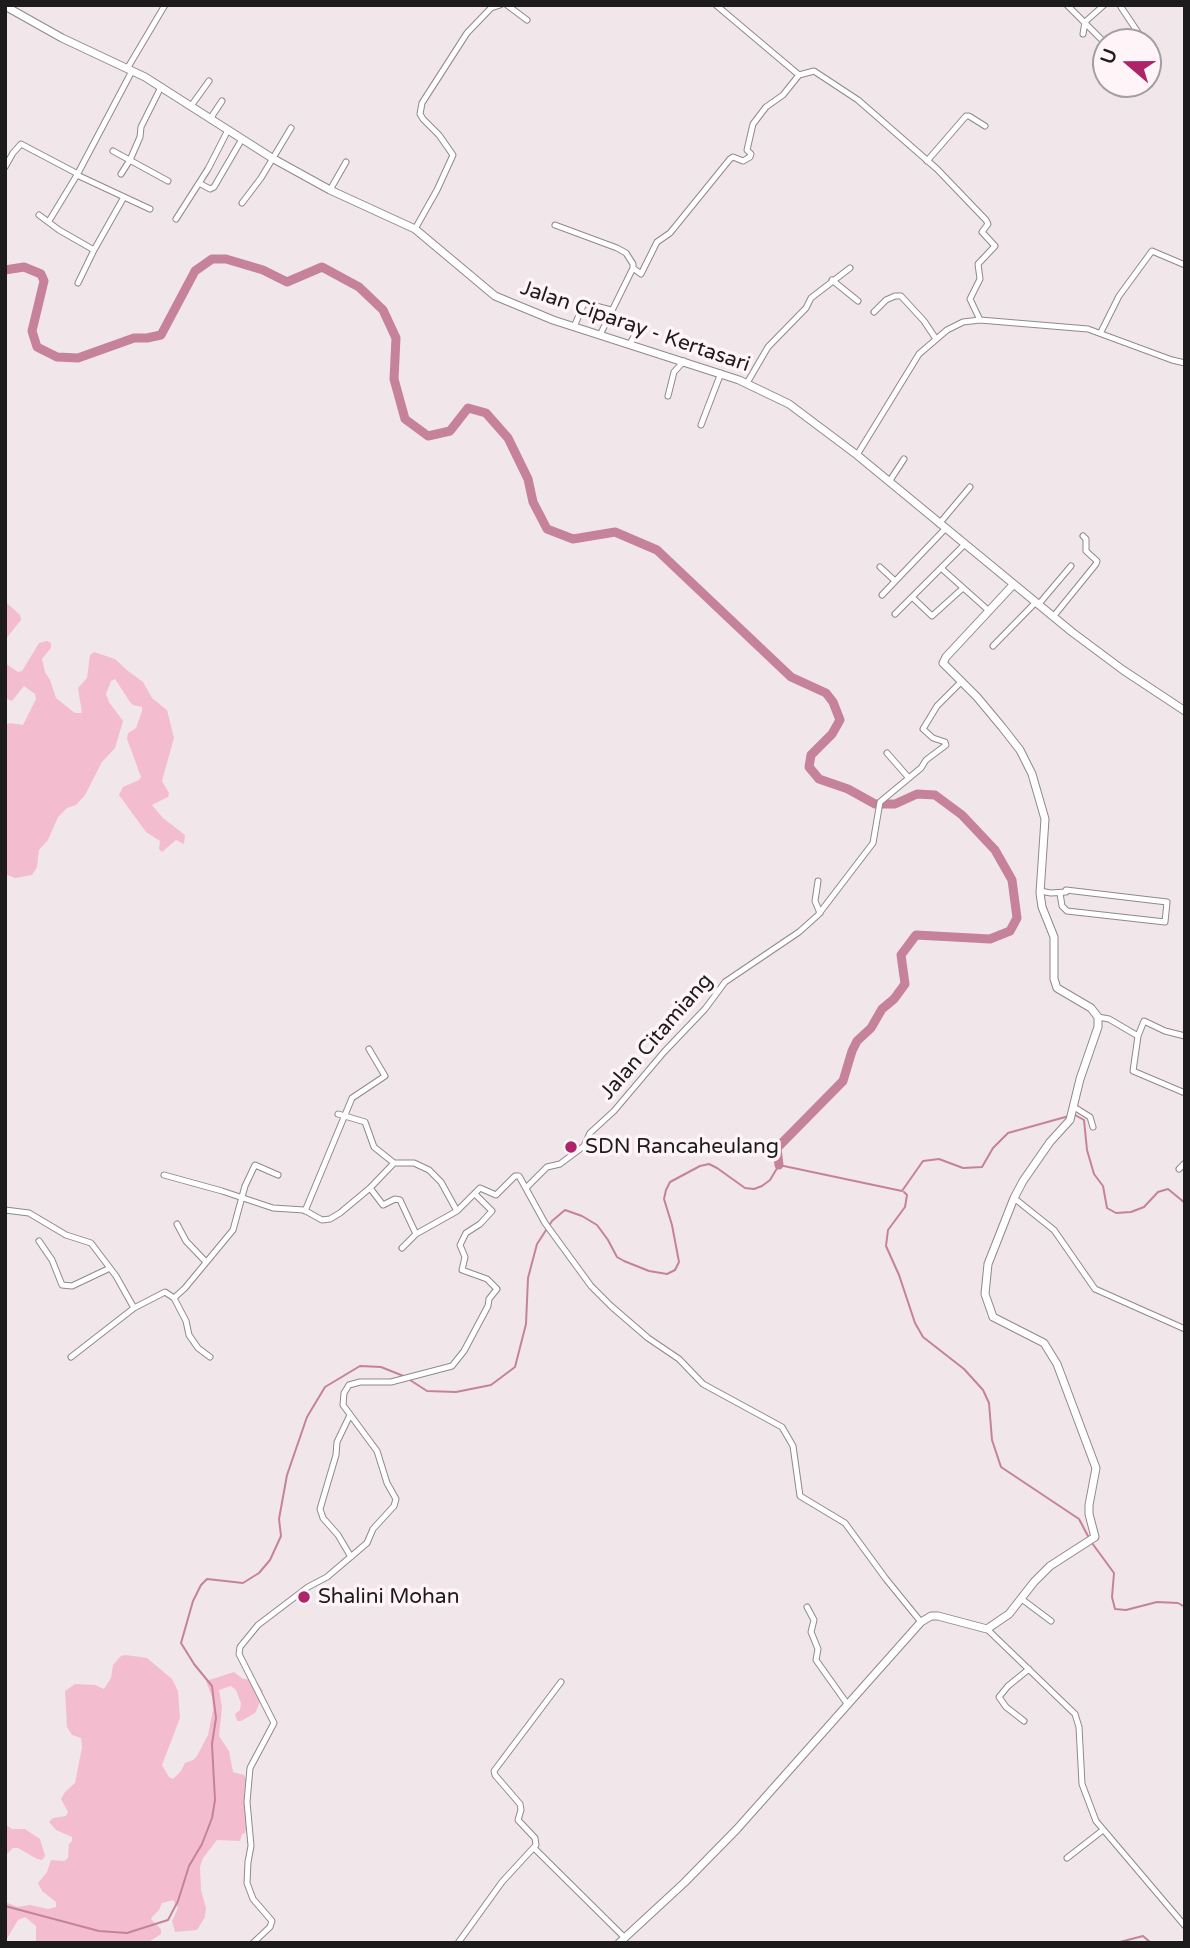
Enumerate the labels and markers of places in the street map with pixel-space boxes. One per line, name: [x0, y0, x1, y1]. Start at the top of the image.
place label: SDN Rancaheulang: [585, 1134, 779, 1160]
marker: SDN Rancaheulang: [563, 1139, 579, 1155]
place label: Shalini Mohan: [318, 1584, 459, 1610]
marker: Shalini Mohan: [296, 1589, 312, 1605]

